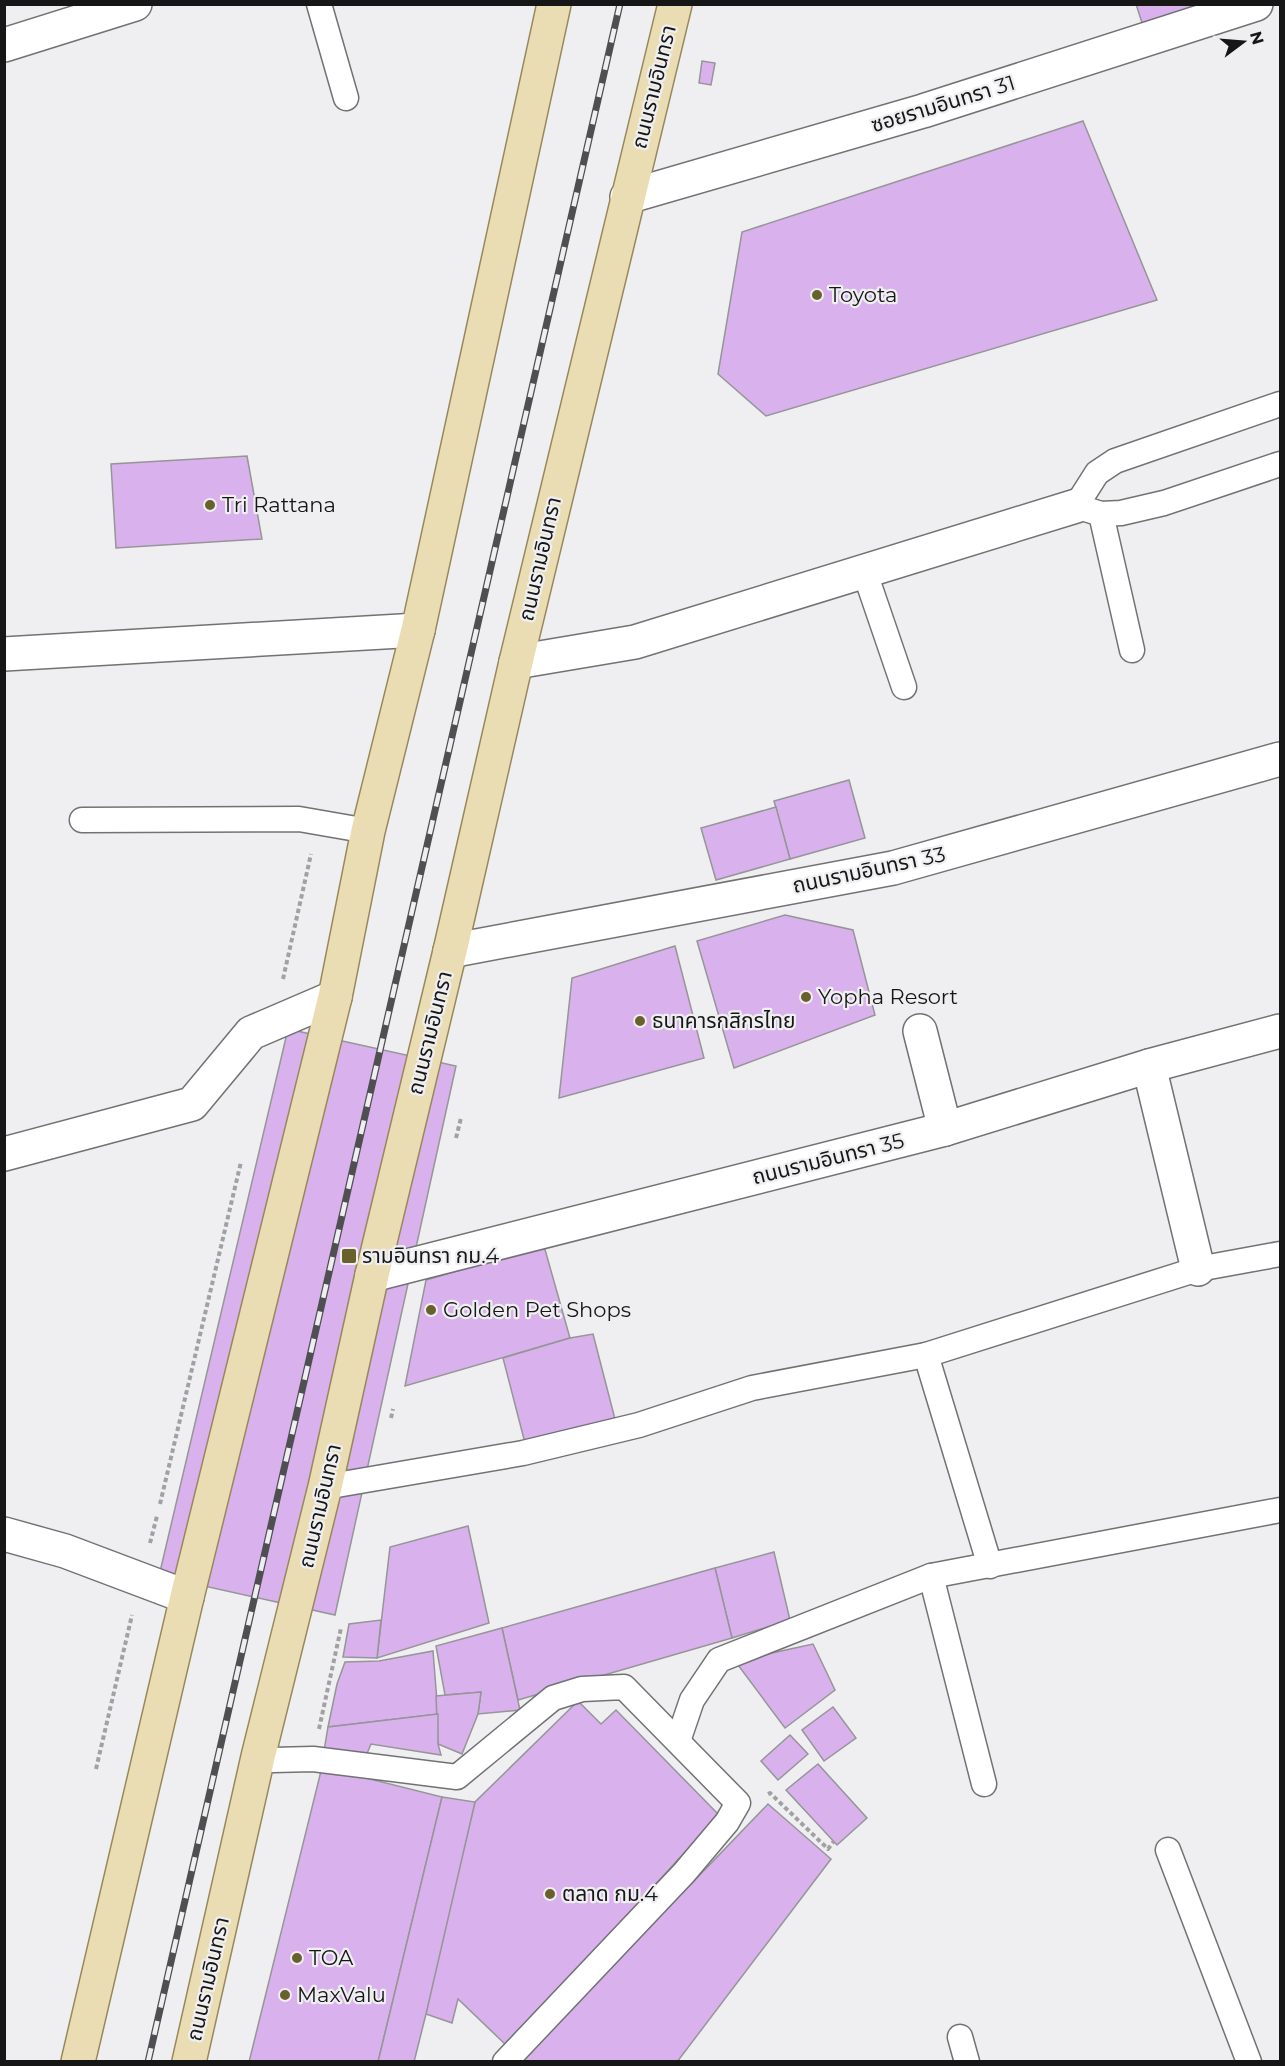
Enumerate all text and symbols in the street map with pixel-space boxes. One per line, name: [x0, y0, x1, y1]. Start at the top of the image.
north arrow: [1213, 12, 1273, 72]
street label: ถนนรามอินทรา: [626, 22, 681, 151]
text: N: [1246, 29, 1268, 47]
street label: ซอยรามอินทรา 31: [868, 70, 1018, 137]
place label: Toyota: [829, 282, 898, 307]
marker: Toyota: [810, 288, 824, 302]
place label: Tri Rattana: [222, 492, 336, 517]
street label: ถนนรามอินทรา: [513, 494, 566, 623]
marker: Tri Rattana: [203, 498, 217, 512]
street label: ถนนรามอินทรา 33: [790, 841, 948, 898]
street label: ถนนรามอินทรา: [402, 968, 457, 1097]
place label: Yopha Resort: [818, 984, 958, 1009]
marker: Yopha Resort: [799, 990, 813, 1004]
place label: ธนาคารกสิกรไทย: [652, 1008, 796, 1033]
marker: ธนาคารกสิกรไทย: [633, 1014, 647, 1028]
street label: ถนนรามอินทรา 35: [749, 1128, 906, 1189]
place label: รามอินทรา กม.4: [362, 1243, 499, 1268]
marker: รามอินทรา กม.4: [340, 1247, 358, 1265]
place label: Golden Pet Shops: [443, 1297, 631, 1322]
marker: Golden Pet Shops: [424, 1303, 438, 1317]
street label: ถนนรามอินทรา: [293, 1441, 346, 1570]
place label: ตลาด กม.4: [562, 1881, 658, 1906]
marker: ตลาด กม.4: [543, 1887, 557, 1901]
street label: ถนนรามอินทรา: [181, 1914, 234, 2043]
place label: TOA: [309, 1945, 354, 1970]
marker: TOA: [290, 1951, 304, 1965]
place label: MaxValu: [297, 1982, 386, 2007]
marker: MaxValu: [278, 1988, 292, 2002]

